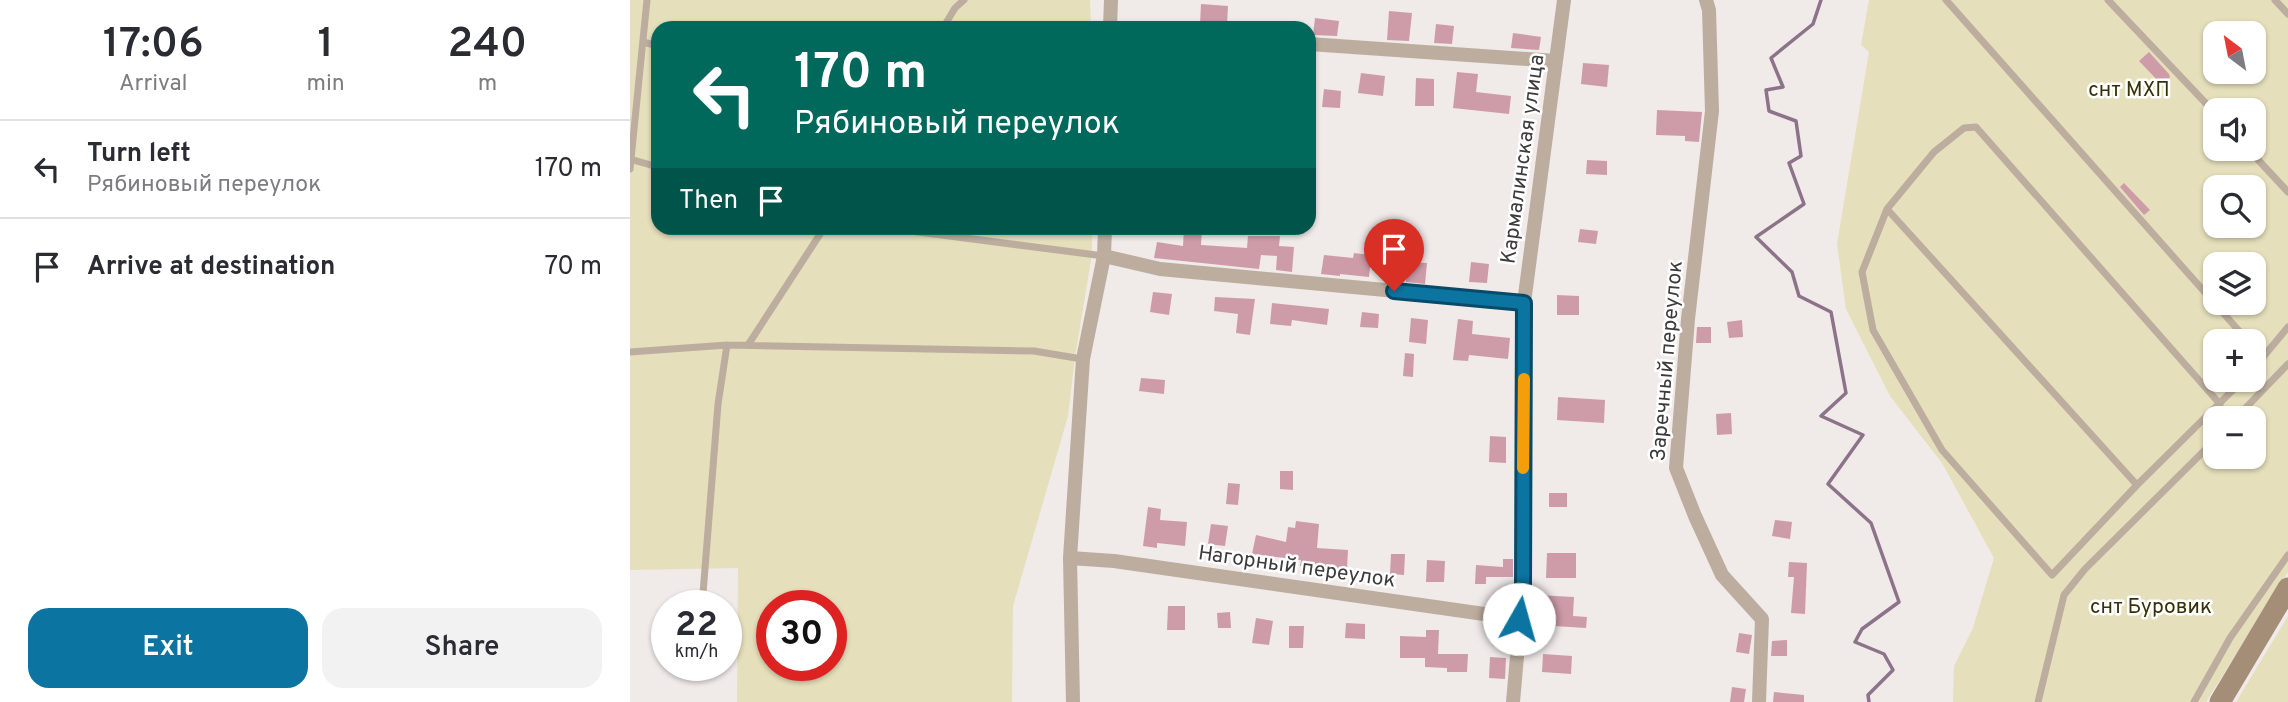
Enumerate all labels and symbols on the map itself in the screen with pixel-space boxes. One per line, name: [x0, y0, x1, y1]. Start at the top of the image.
north arrow: [2203, 21, 2266, 84]
street label: Кармалинская улица: [1495, 53, 1552, 266]
park label: снт МХП: [2088, 77, 2170, 104]
pin: [1364, 219, 1424, 291]
street label: Заречный переулок: [1645, 260, 1690, 463]
street label: Нагорный переулок: [1196, 540, 1397, 595]
position arrow: [1482, 582, 1556, 656]
speed limit sign: 30: [756, 590, 847, 681]
park label: снт Буровик: [2090, 594, 2212, 621]

